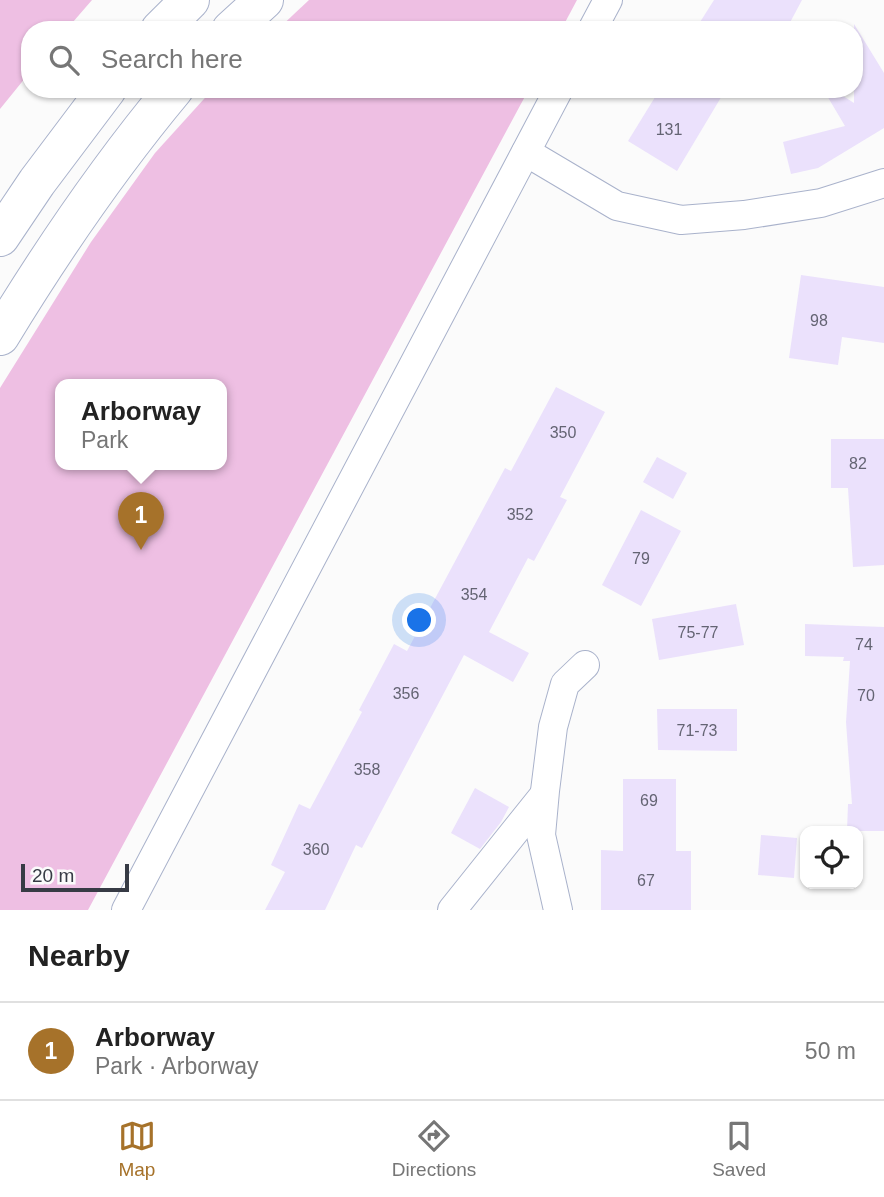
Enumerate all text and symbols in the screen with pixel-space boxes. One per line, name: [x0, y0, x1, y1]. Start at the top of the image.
search box: [21, 21, 863, 98]
icon: search: [45, 41, 83, 79]
text: Search here: [101, 44, 243, 74]
house number: 131: [656, 121, 682, 138]
house number: 98: [810, 312, 828, 329]
popup: [55, 379, 227, 470]
text: Arborway: [81, 396, 201, 426]
house number: 350: [550, 424, 576, 441]
text: Park: [81, 427, 128, 453]
house number: 82: [849, 455, 867, 472]
pin: 1: [118, 492, 164, 550]
house number: 352: [507, 506, 533, 523]
house number: 79: [632, 550, 650, 567]
house number: 354: [461, 586, 487, 603]
your location: [402, 603, 436, 637]
house number: 75-77: [678, 624, 719, 641]
house number: 74: [855, 636, 873, 653]
house number: 356: [393, 685, 419, 702]
house number: 70: [857, 687, 875, 704]
house number: 71-73: [677, 722, 718, 739]
house number: 358: [354, 761, 380, 778]
house number: 69: [640, 792, 658, 809]
map controls: [800, 826, 863, 889]
button: locate: [800, 826, 863, 889]
house number: 360: [303, 841, 329, 858]
scale bar: [21, 861, 130, 893]
text: 20 m: [32, 865, 74, 886]
house number: 67: [637, 872, 655, 889]
text: Nearby: [28, 939, 130, 972]
text: Arborway: [95, 1022, 215, 1052]
text: 1: [45, 1038, 57, 1064]
text: 50 m: [805, 1038, 856, 1064]
text: Park · Arborway: [95, 1053, 259, 1079]
tab: Map: [118, 1117, 156, 1181]
tab: Directions: [392, 1117, 476, 1181]
tab: Saved: [712, 1117, 766, 1181]

